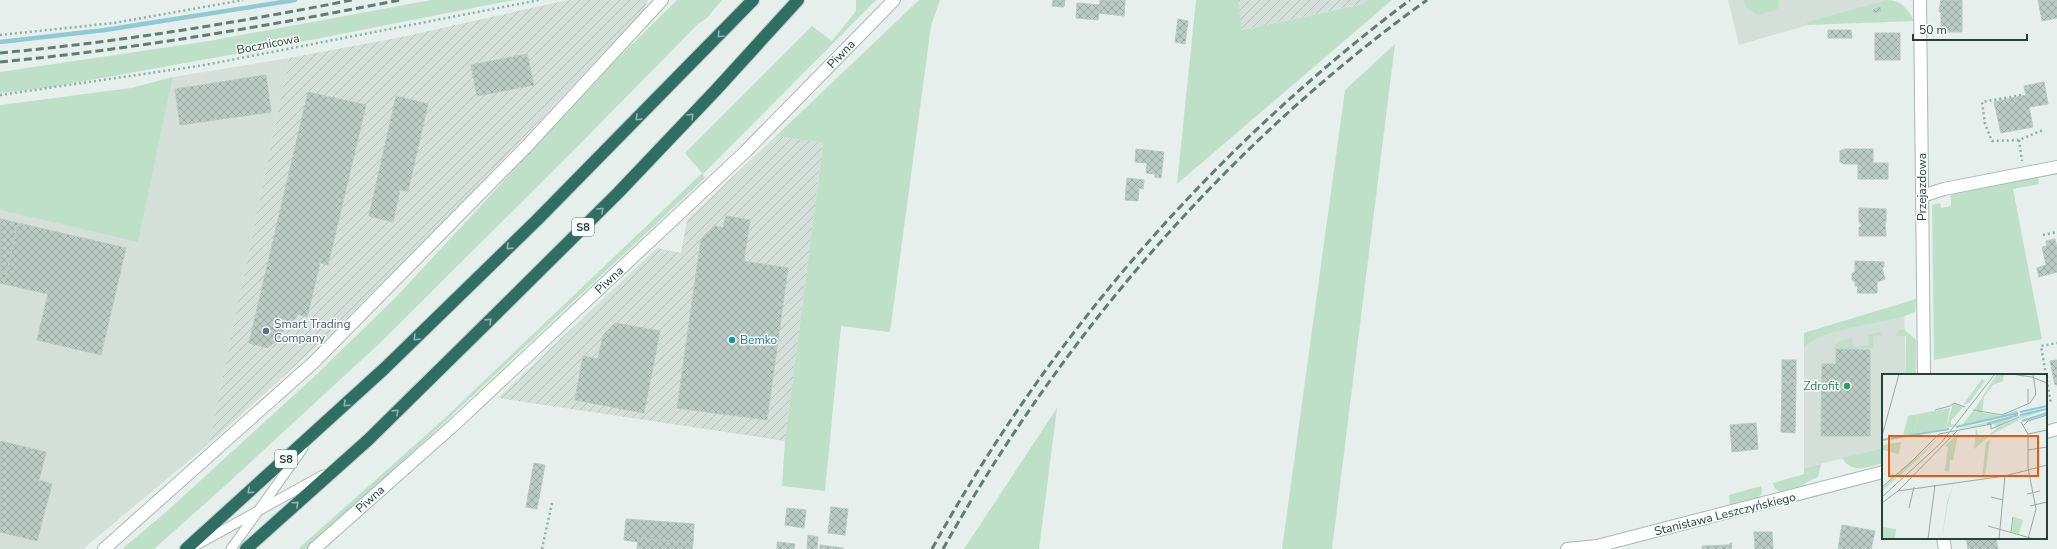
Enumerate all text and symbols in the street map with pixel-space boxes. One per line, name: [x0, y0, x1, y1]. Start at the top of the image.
scale bar: [1913, 16, 2027, 42]
text: 50 m: [1919, 22, 1947, 38]
street label: Bocznicowa: [235, 30, 301, 58]
one-way arrow: [717, 30, 725, 38]
street label: Piwna: [824, 36, 858, 72]
one-way arrow: [635, 113, 643, 121]
one-way arrow: [686, 113, 694, 121]
street label: Przejazdowa: [1914, 153, 1930, 221]
one-way arrow: [596, 207, 604, 215]
road number: S8: [572, 218, 594, 236]
one-way arrow: [506, 242, 514, 250]
street label: Piwna: [591, 263, 627, 297]
place label: Smart Trading Company: [274, 316, 350, 346]
one-way arrow: [484, 318, 492, 326]
marker: Smart Trading Company: [261, 326, 271, 336]
place label: Bemko: [740, 332, 778, 348]
one-way arrow: [413, 333, 421, 341]
marker: Bemko: [727, 335, 737, 345]
inset map: [1882, 374, 2047, 539]
place label: Zdrofit: [1803, 378, 1840, 394]
marker: Zdrofit: [1842, 381, 1852, 391]
one-way arrow: [344, 399, 351, 406]
one-way arrow: [391, 409, 399, 417]
road number: S8: [275, 450, 297, 468]
street label: Piwna: [352, 482, 388, 516]
one-way arrow: [248, 487, 255, 494]
street label: Stanisława Leszczyńskiego: [1653, 489, 1798, 539]
one-way arrow: [291, 502, 299, 509]

